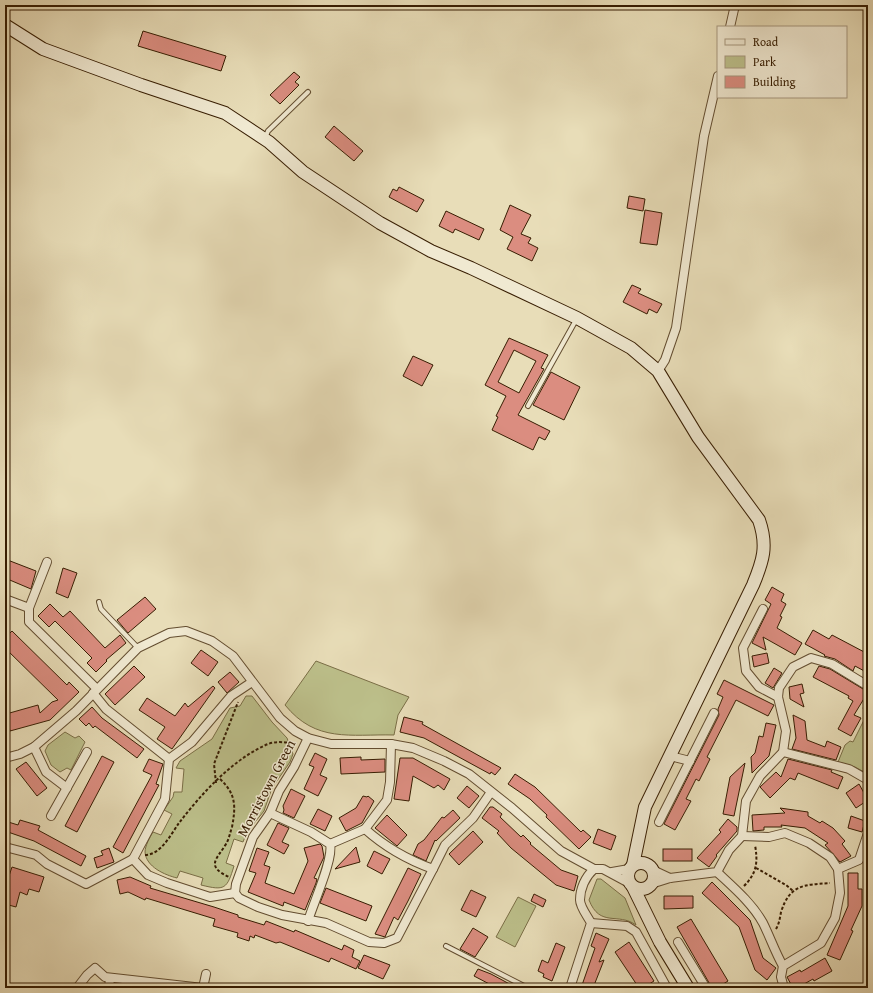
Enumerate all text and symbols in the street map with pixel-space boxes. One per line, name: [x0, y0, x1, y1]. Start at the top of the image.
legend: [717, 26, 847, 98]
text: Road: [753, 33, 779, 50]
text: Park: [753, 53, 777, 70]
text: Building: [753, 73, 796, 90]
street label: Morristown Green: [232, 736, 300, 840]

